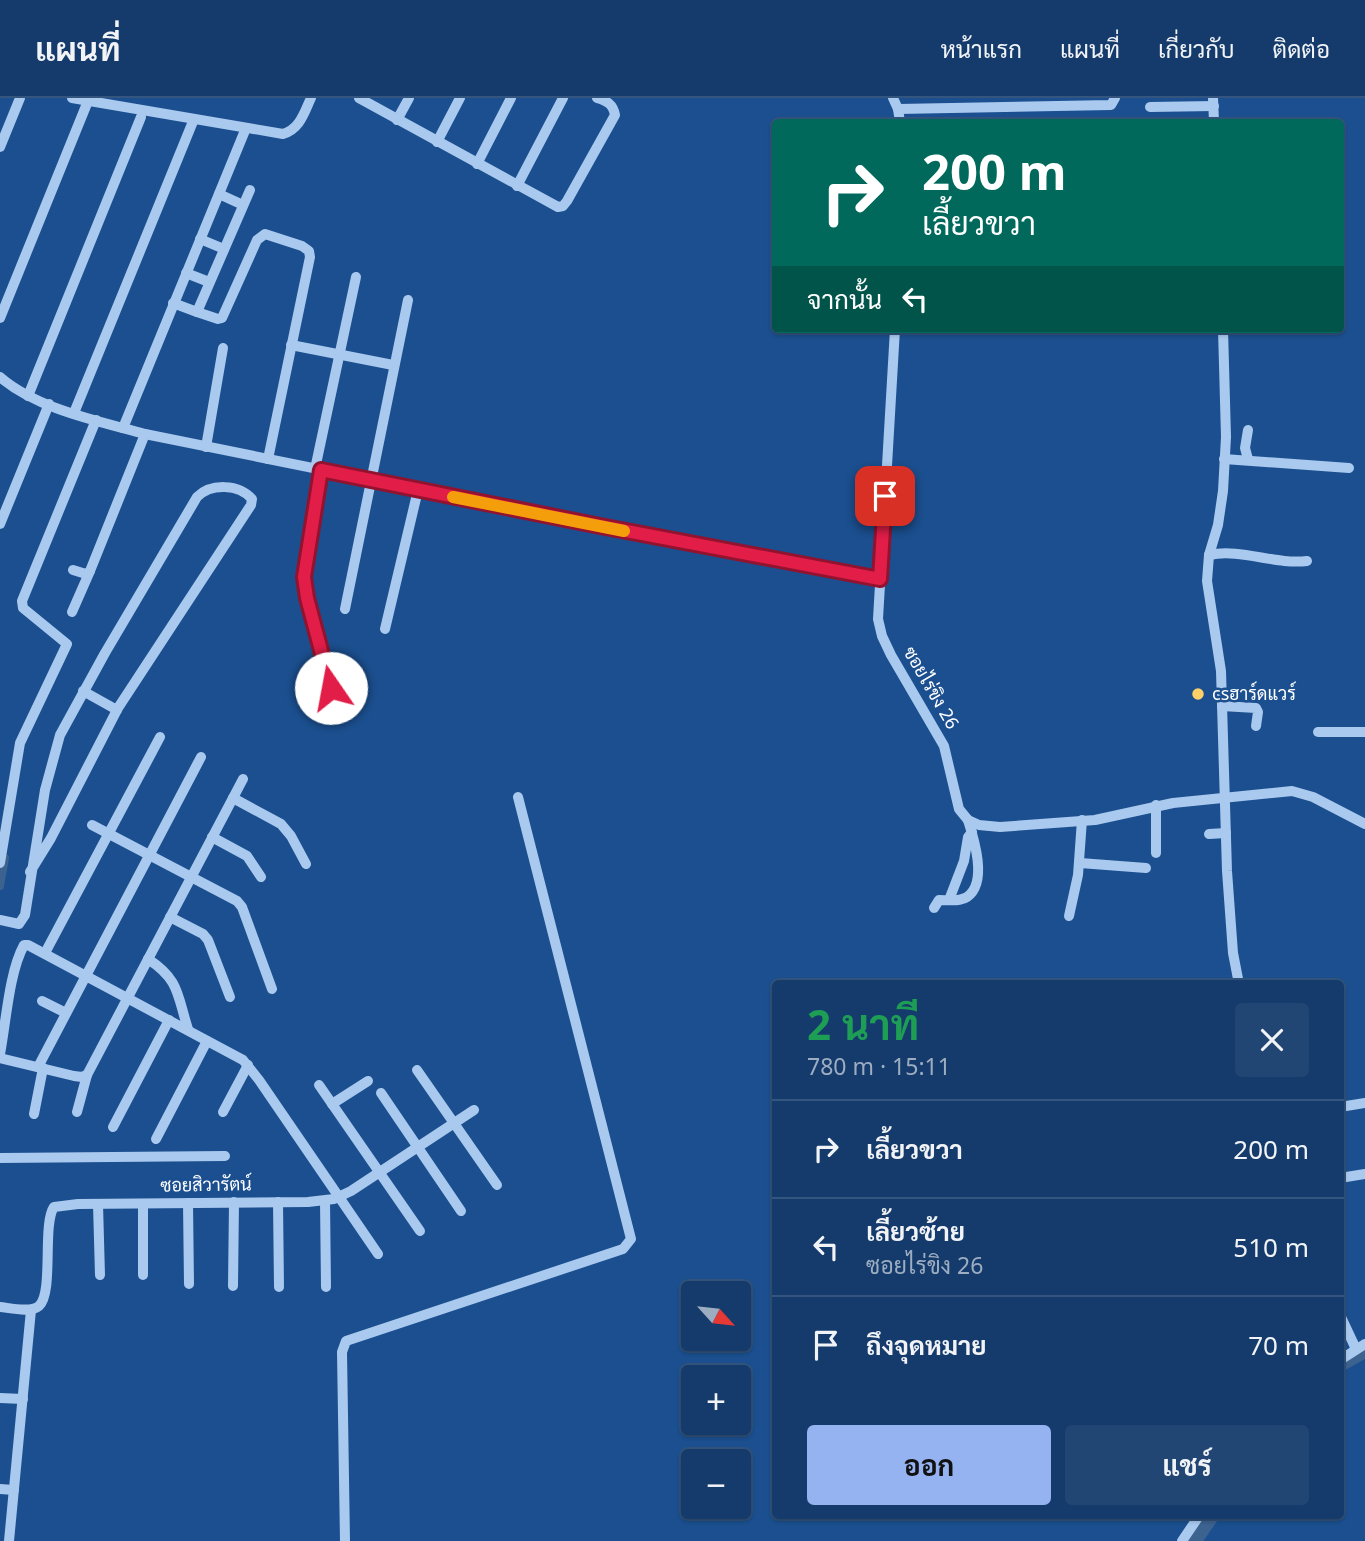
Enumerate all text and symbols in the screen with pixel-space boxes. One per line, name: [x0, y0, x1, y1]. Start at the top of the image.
text: แผนที่: [35, 26, 121, 71]
text: หน้าแรก: [941, 32, 1022, 65]
text: แผนที่: [1060, 32, 1120, 65]
text: เกี่ยวกับ: [1158, 32, 1235, 65]
text: ติดต่อ: [1273, 32, 1330, 65]
text: 200 m: [922, 138, 1067, 204]
icon: right: [807, 147, 898, 238]
text: เลี้ยวขวา: [922, 201, 1036, 244]
icon: left: [896, 280, 934, 318]
text: จากนั้น: [807, 281, 882, 317]
pin: [855, 466, 915, 526]
icon: arrive: [866, 477, 904, 515]
street label: ซอยไร่ขิง 26: [899, 642, 965, 733]
position arrow: [294, 651, 368, 725]
place label: csฮาร์ดแวร์: [1212, 681, 1296, 705]
marker: csฮาร์ดแวร์: [1190, 686, 1206, 702]
text: 2 นาที: [807, 995, 919, 1052]
button: close: [1235, 1003, 1309, 1077]
text: 780 m · 15:11: [807, 1050, 951, 1082]
icon: right: [807, 1130, 845, 1168]
text: เลี้ยวขวา: [866, 1131, 963, 1167]
text: 200 m: [1233, 1131, 1309, 1167]
street label: ซอยสิวารัตน์: [160, 1171, 252, 1197]
text: เลี้ยวซ้าย: [866, 1213, 965, 1249]
icon: left: [807, 1228, 845, 1266]
text: 510 m: [1233, 1229, 1309, 1265]
text: ซอยไร่ขิง 26: [866, 1249, 983, 1281]
north arrow: [681, 1281, 751, 1351]
map controls: [681, 1281, 751, 1519]
icon: arrive: [807, 1326, 845, 1364]
text: ถึงจุดหมาย: [866, 1327, 987, 1363]
text: 70 m: [1248, 1327, 1309, 1363]
button: +: [681, 1365, 751, 1435]
button: ออก: [807, 1425, 1051, 1505]
button: แชร์: [1065, 1425, 1309, 1505]
button: −: [681, 1449, 751, 1519]

